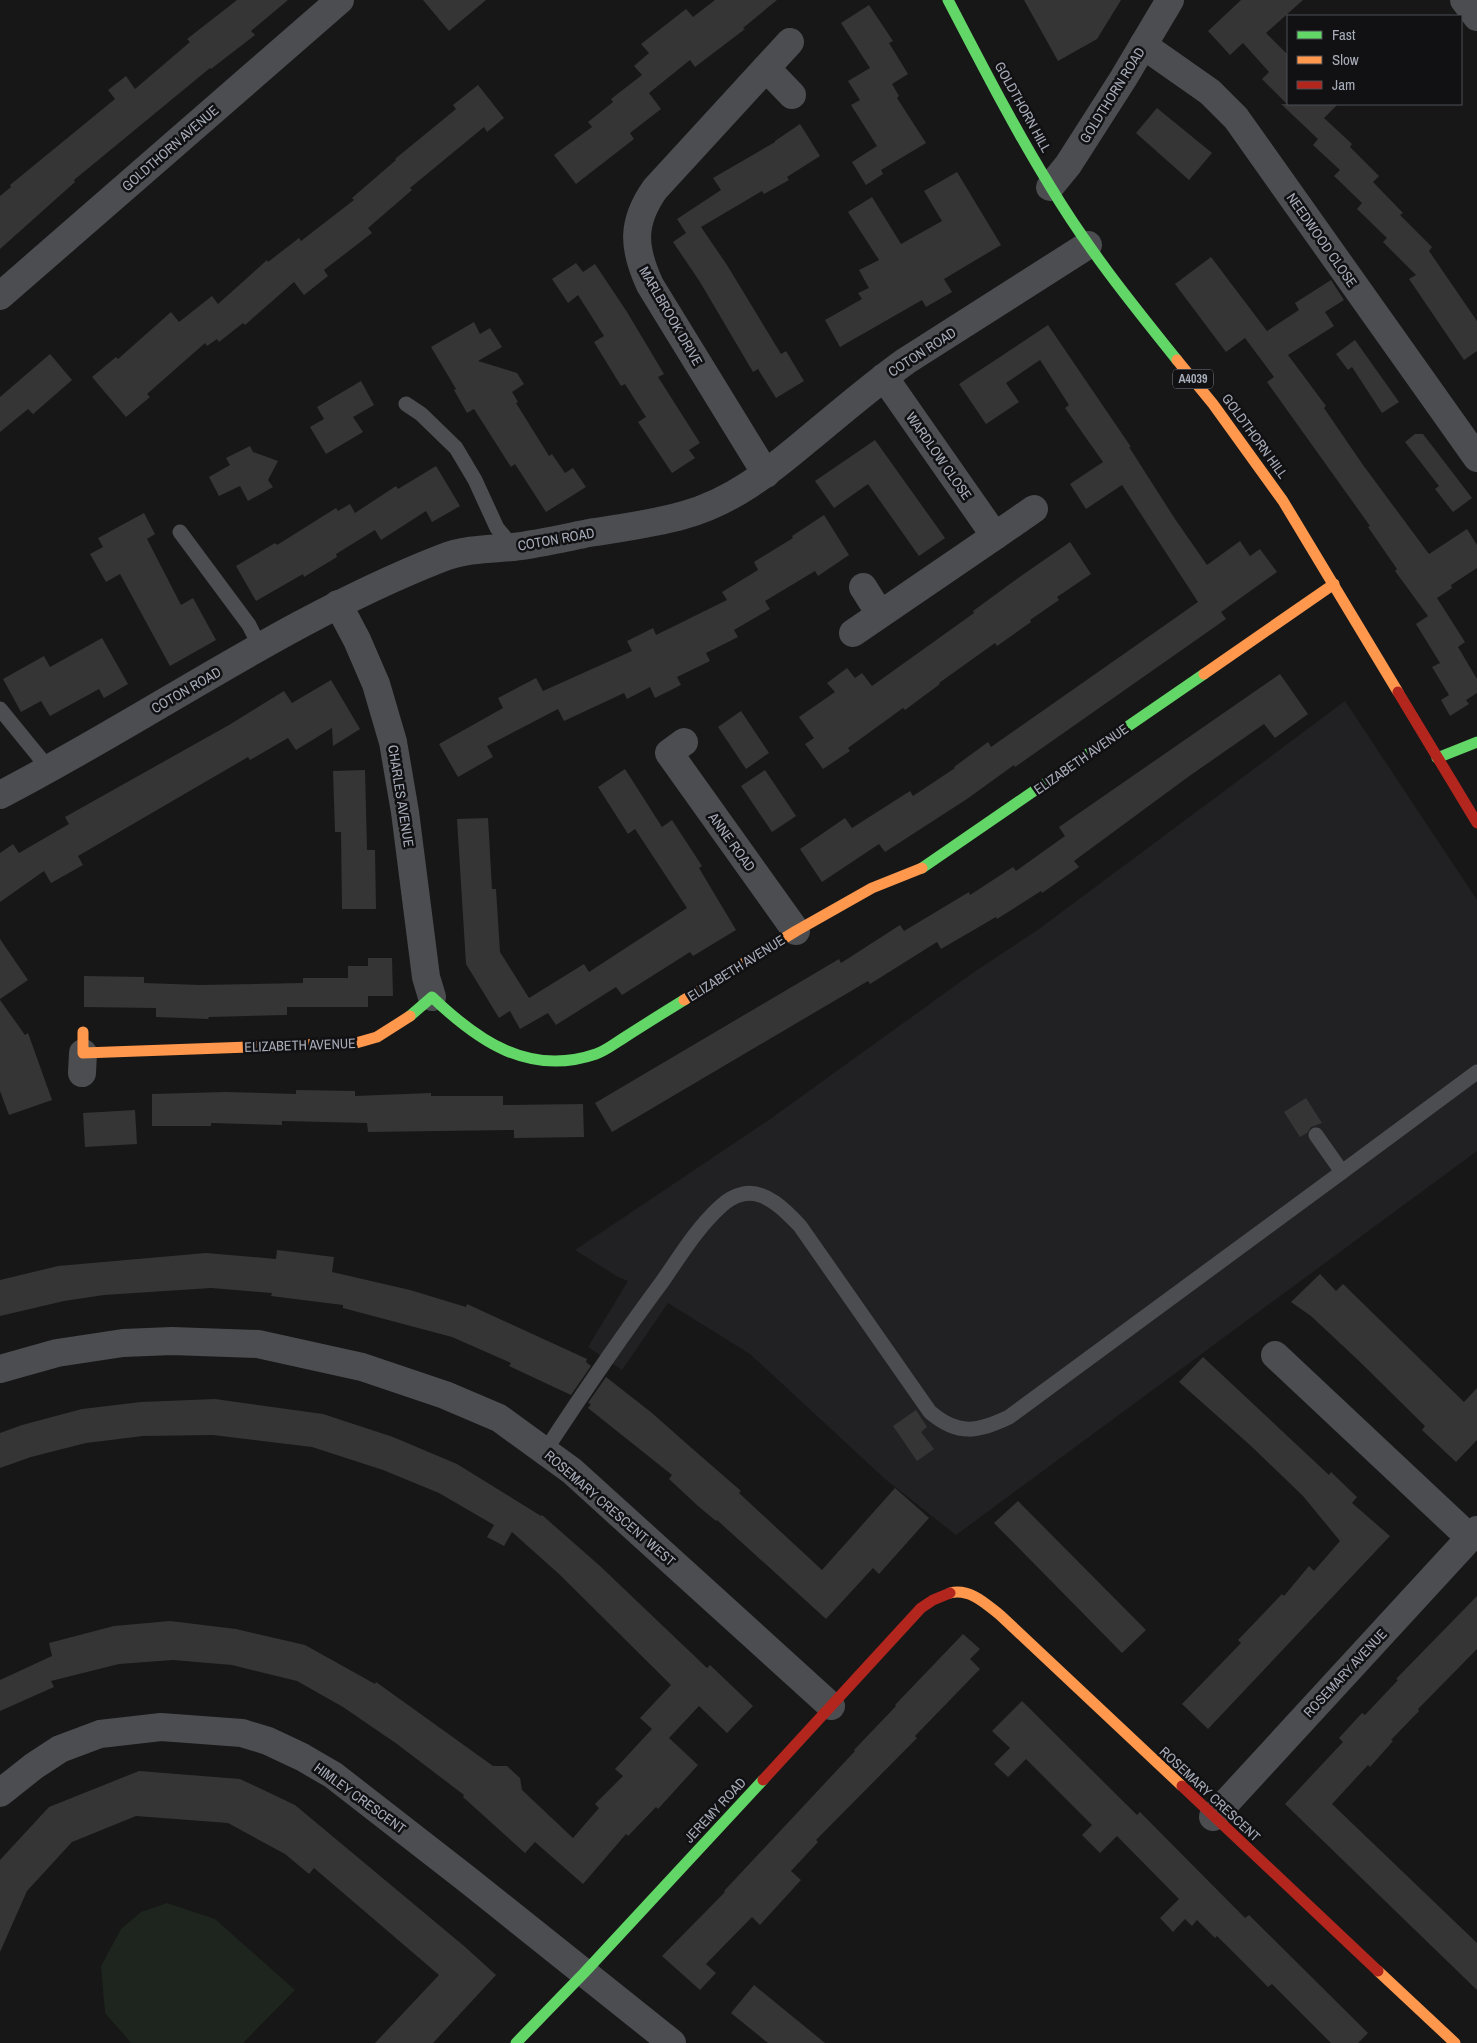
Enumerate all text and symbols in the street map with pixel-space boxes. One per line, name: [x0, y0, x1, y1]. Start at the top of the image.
legend: [1287, 15, 1462, 105]
text: Fast: [1332, 24, 1356, 45]
street label: GOLDTHORN ROAD: [1075, 44, 1149, 146]
text: Slow: [1332, 49, 1359, 70]
street label: GOLDTHORN HILL: [991, 59, 1056, 156]
text: Jam: [1332, 74, 1355, 95]
street label: GOLDTHORN AVENUE: [118, 101, 222, 195]
street label: NEEDWOOD CLOSE: [1283, 189, 1361, 291]
street label: MARLBROOK DRIVE: [635, 263, 707, 369]
street label: COTON ROAD: [885, 323, 959, 381]
road number: A4039: [1173, 369, 1213, 388]
street label: GOLDTHORN HILL: [1218, 390, 1292, 483]
street label: WARDLOW CLOSE: [902, 409, 976, 503]
street label: COTON ROAD: [516, 523, 596, 555]
street label: COTON ROAD: [148, 663, 224, 717]
street label: ELIZABETH AVENUE: [1030, 720, 1132, 798]
street label: CHARLES AVENUE: [384, 744, 418, 848]
street label: ANNE ROAD: [704, 808, 759, 875]
street label: ELIZABETH AVENUE: [684, 931, 788, 1005]
street label: ELIZABETH AVENUE: [244, 1034, 356, 1056]
street label: ROSEMARY CRESCENT WEST: [541, 1446, 679, 1570]
street label: ROSEMARY AVENUE: [1299, 1625, 1391, 1721]
street label: ROSEMARY CRESCENT: [1156, 1743, 1264, 1845]
street label: HIMLEY CRESCENT: [311, 1759, 409, 1837]
street label: JEREMY ROAD: [680, 1774, 750, 1846]

